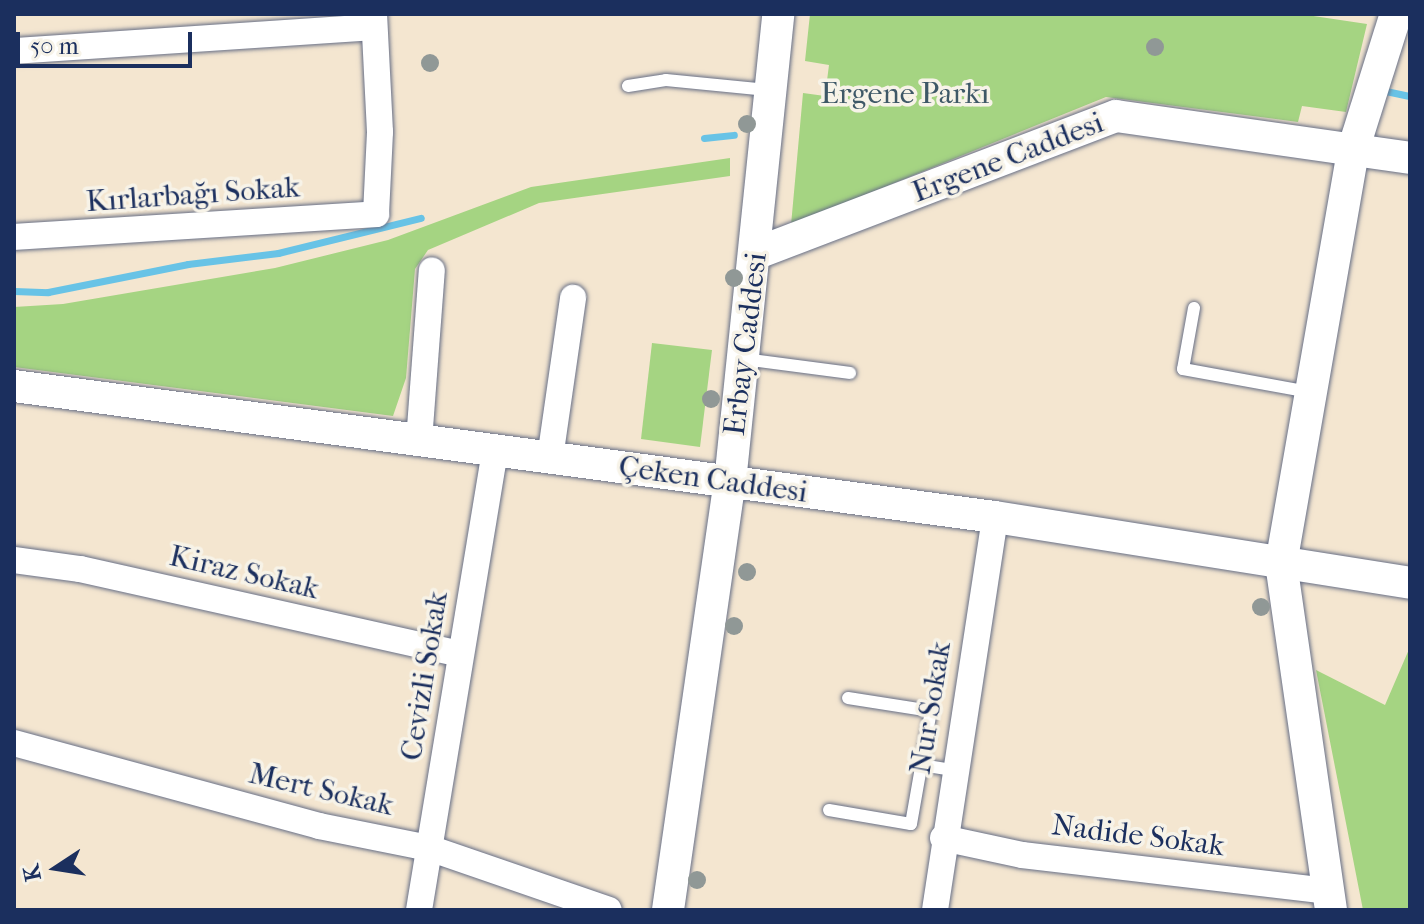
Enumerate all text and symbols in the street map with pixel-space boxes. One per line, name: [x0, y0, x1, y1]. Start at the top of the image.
scale bar: [20, 16, 196, 66]
text: 50 m: [30, 32, 79, 60]
park label: Ergene Parkı: [821, 76, 989, 112]
street label: Ergene Caddesi: [907, 105, 1109, 211]
street label: Kırlarbağı Sokak: [85, 170, 301, 220]
street label: Erbay Caddesi: [717, 250, 775, 438]
street label: Çeken Caddesi: [616, 449, 810, 511]
street label: Kiraz Sokak: [166, 538, 322, 608]
street label: Cevizli Sokak: [394, 589, 456, 763]
street label: Nur Sokak: [903, 639, 959, 777]
street label: Mert Sokak: [245, 756, 397, 824]
street label: Nadide Sokak: [1050, 808, 1226, 864]
north arrow: [16, 828, 96, 908]
text: K: [18, 862, 47, 884]

